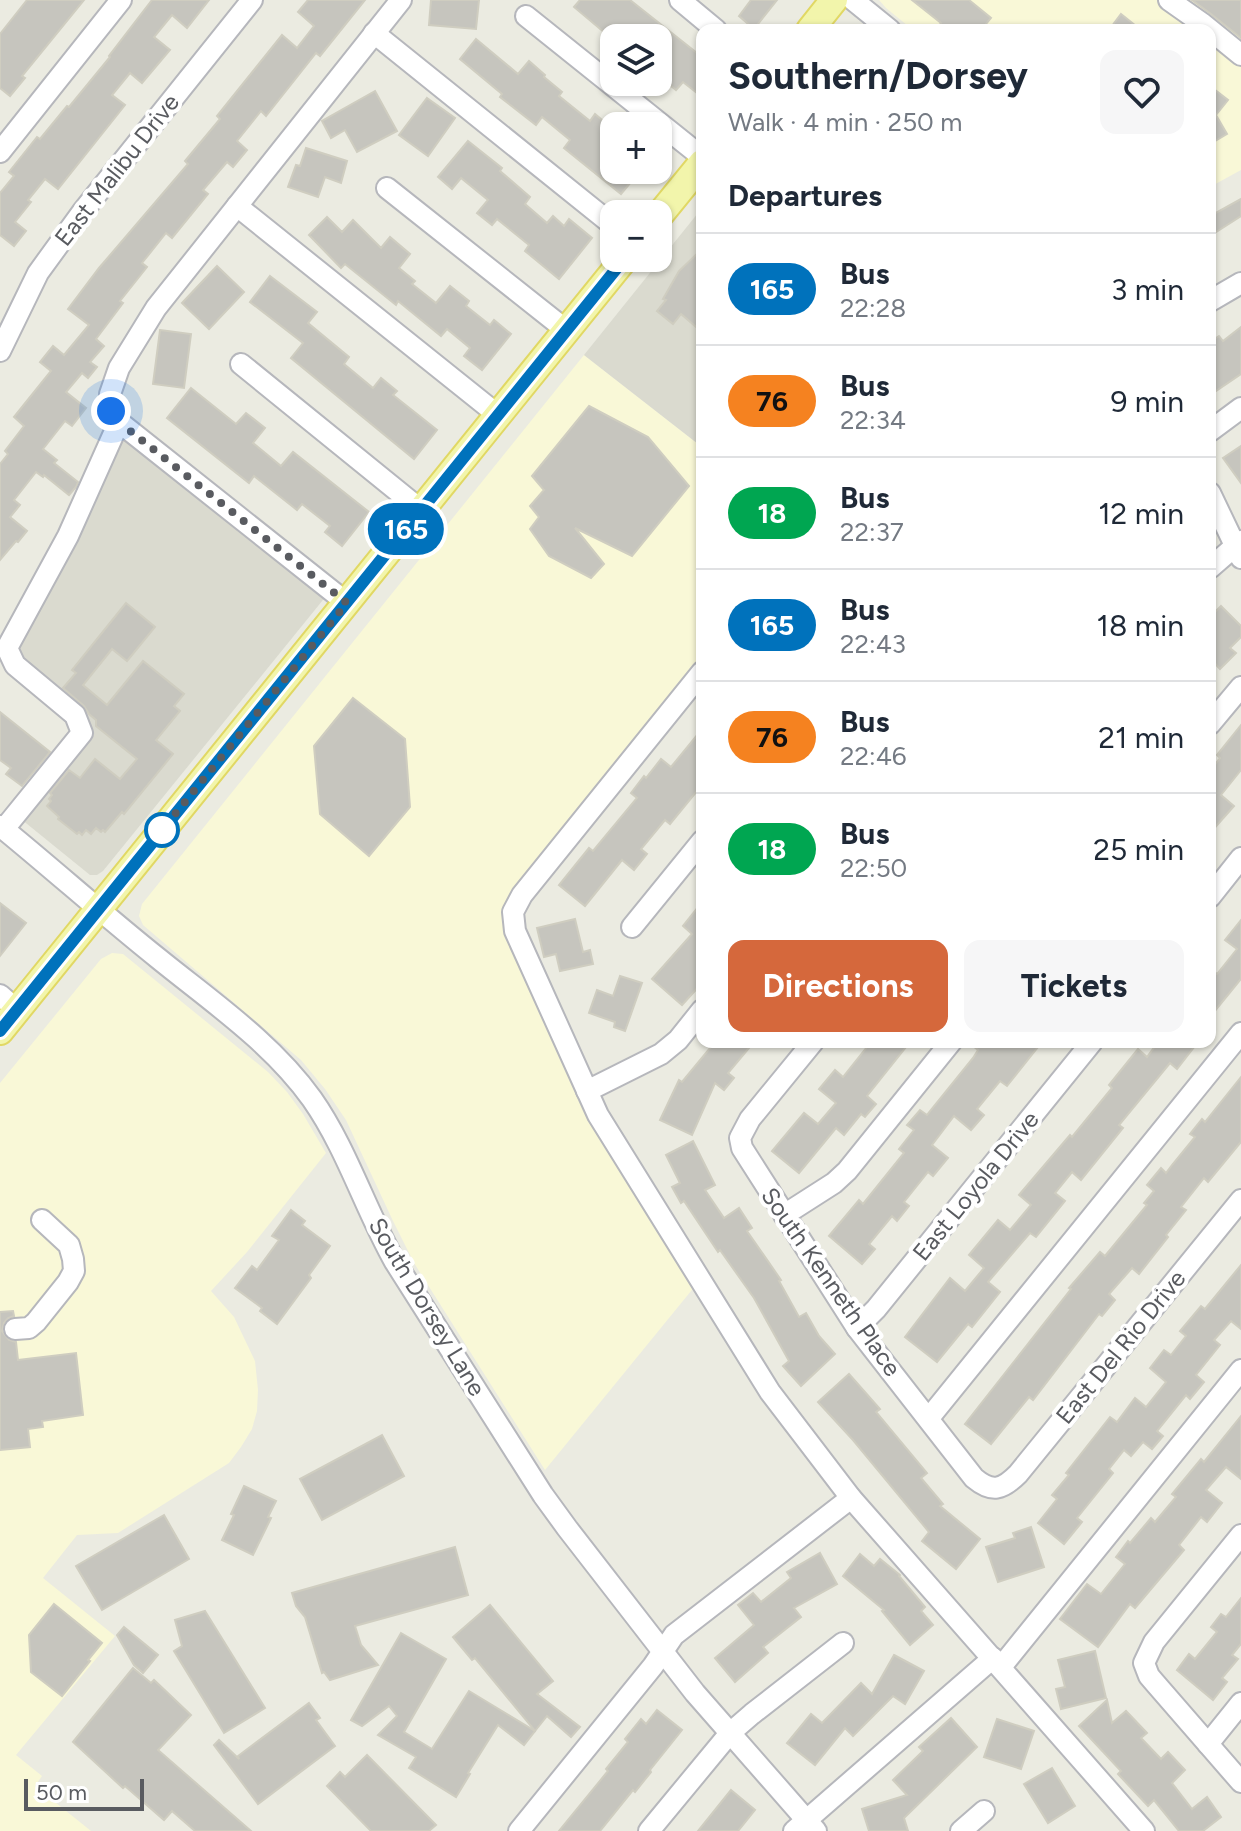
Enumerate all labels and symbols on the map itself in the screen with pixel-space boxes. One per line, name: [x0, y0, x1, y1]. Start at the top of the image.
street label: East Malibu Drive: [48, 88, 185, 251]
your location: [91, 391, 131, 431]
line badge: 165: [360, 503, 452, 555]
unlabelled marker: [145, 813, 179, 847]
street label: East Loyola Drive: [906, 1105, 1045, 1266]
street label: South Kenneth Place: [755, 1182, 907, 1382]
street label: South Dorsey Lane: [363, 1212, 492, 1401]
street label: East Del Rio Drive: [1050, 1264, 1191, 1429]
scale bar: [24, 1775, 144, 1811]

